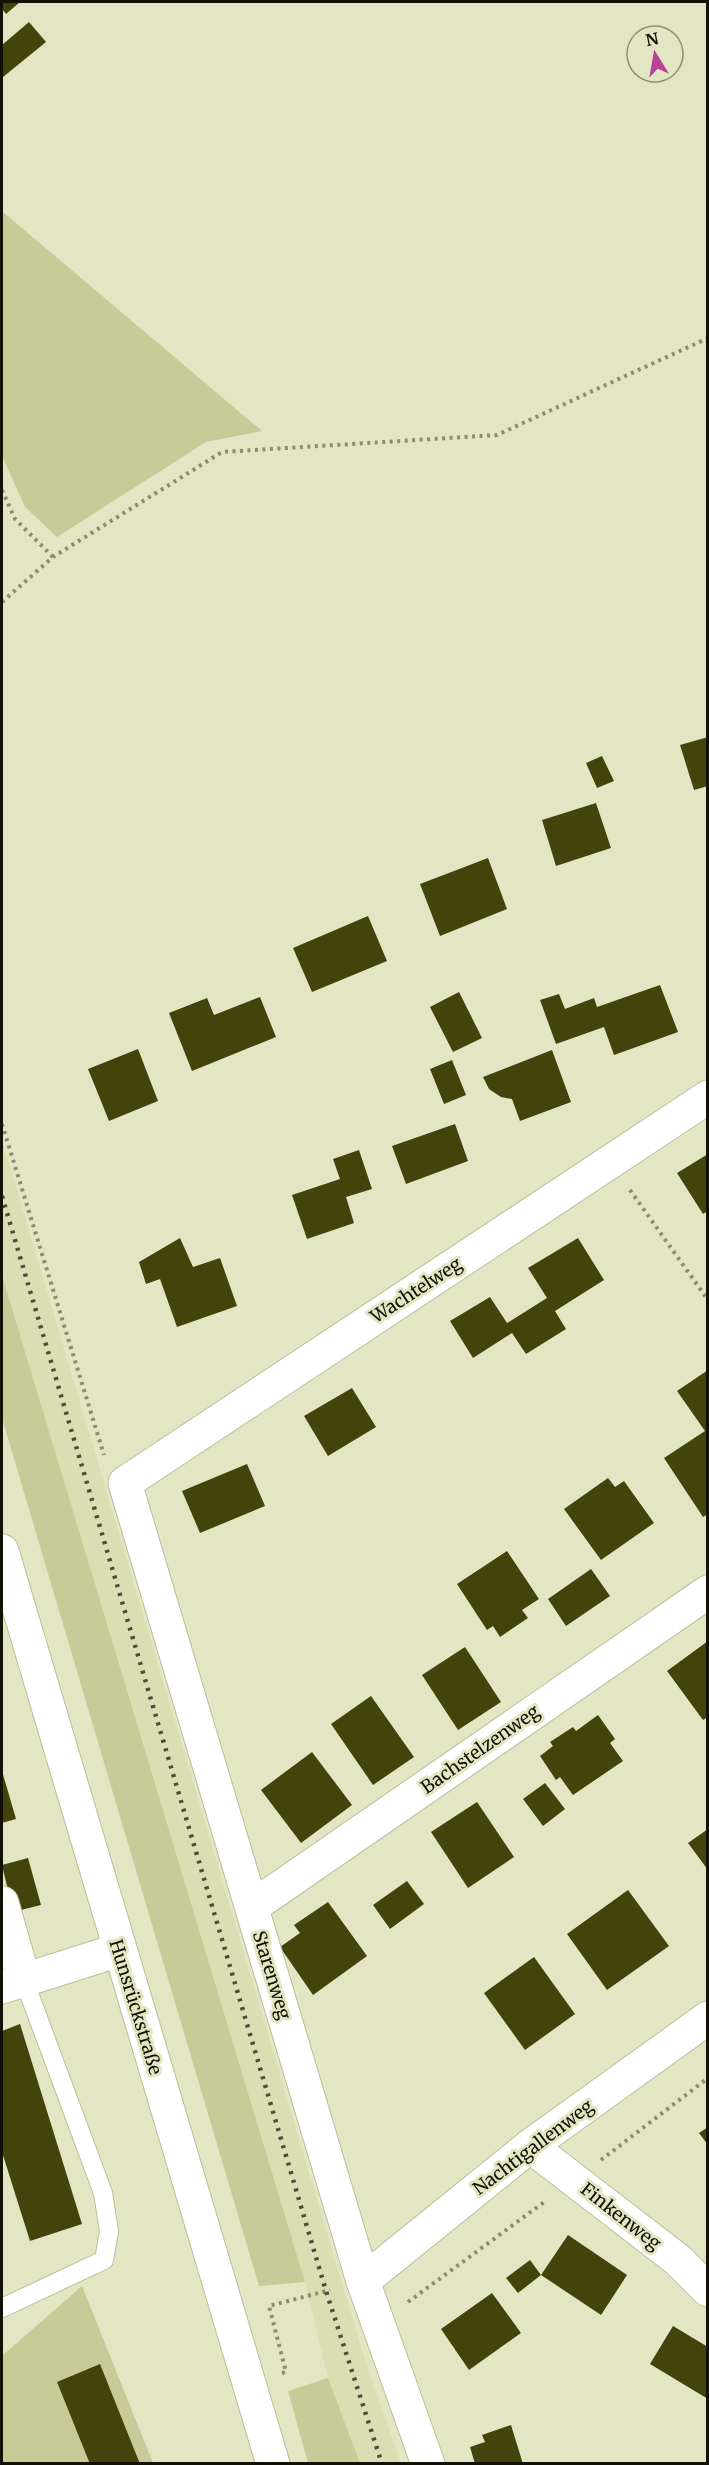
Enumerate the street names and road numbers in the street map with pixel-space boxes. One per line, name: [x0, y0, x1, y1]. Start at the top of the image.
street label: Wachtelweg: [365, 1252, 466, 1329]
street label: Bachstelzenweg: [416, 1699, 544, 1798]
street label: Starenweg: [248, 1928, 296, 2022]
street label: Hunsrückstraße: [104, 1937, 168, 2077]
street label: Nachtigallenweg: [468, 2094, 598, 2200]
street label: Finkenweg: [576, 2177, 666, 2255]

